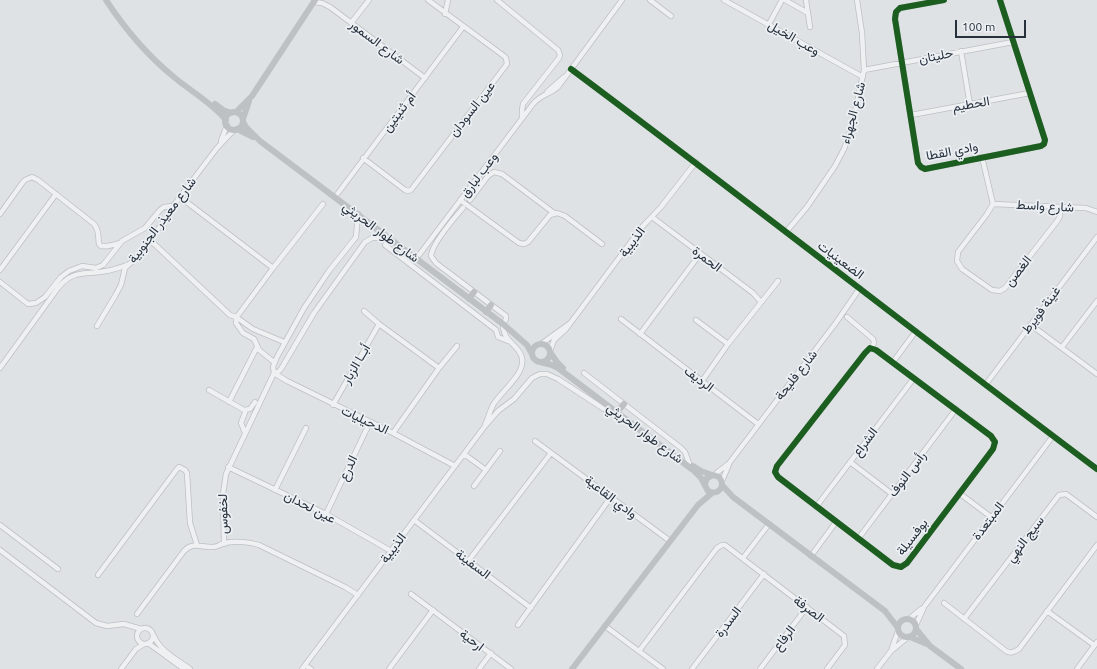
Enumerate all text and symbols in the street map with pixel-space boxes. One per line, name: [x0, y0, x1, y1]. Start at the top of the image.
scale bar: [957, 12, 1028, 38]
street label: شارع السمور: [347, 16, 407, 68]
street label: وعب الخيل: [765, 17, 823, 59]
text: 100 m: [962, 20, 995, 33]
street label: حليتان: [917, 45, 955, 67]
street label: عين السودان: [446, 78, 498, 140]
street label: شارع الجهراء: [837, 80, 869, 146]
street label: أم ثنيتين: [379, 89, 419, 135]
street label: الحطيم: [951, 93, 991, 115]
street label: وادي القطا: [925, 138, 979, 164]
street label: وعب لبارق: [457, 149, 501, 201]
street label: شارع معيذر الجنوبية: [125, 174, 199, 266]
street label: شارع واسط: [1016, 197, 1074, 215]
street label: شارع طوار الحريثي: [340, 198, 422, 266]
street label: الذيبية: [616, 224, 648, 260]
street label: الضعينيات: [815, 238, 867, 282]
street label: الحمرة: [689, 243, 725, 275]
street label: الغصن: [1001, 253, 1035, 289]
street label: غينة فويرط: [1018, 283, 1064, 337]
street label: أبــا الزبار: [338, 341, 374, 387]
street label: شارع فليحة: [772, 347, 820, 403]
street label: الرديف: [681, 363, 717, 395]
street label: شارع طوار الحريثي: [604, 399, 686, 467]
street label: الدحيليات: [339, 402, 391, 438]
street label: الشراع: [849, 424, 881, 460]
street label: رأس النوف: [885, 448, 929, 500]
street label: الدرع: [335, 453, 361, 483]
street label: وادي القاعية: [582, 472, 640, 522]
street label: عين لحدان: [282, 487, 338, 527]
street label: لخفوس: [215, 494, 231, 534]
street label: المبتعدة: [969, 499, 1007, 543]
street label: سيج النهي: [1002, 513, 1048, 565]
street label: بوفسيلة: [893, 516, 931, 558]
street label: الذيبية: [377, 530, 409, 566]
street label: السفينة: [452, 546, 494, 582]
street label: الصرفة: [790, 592, 828, 626]
street label: السدرة: [711, 604, 745, 640]
street label: الرفاع: [769, 622, 799, 654]
street label: ارحية: [457, 626, 487, 654]

